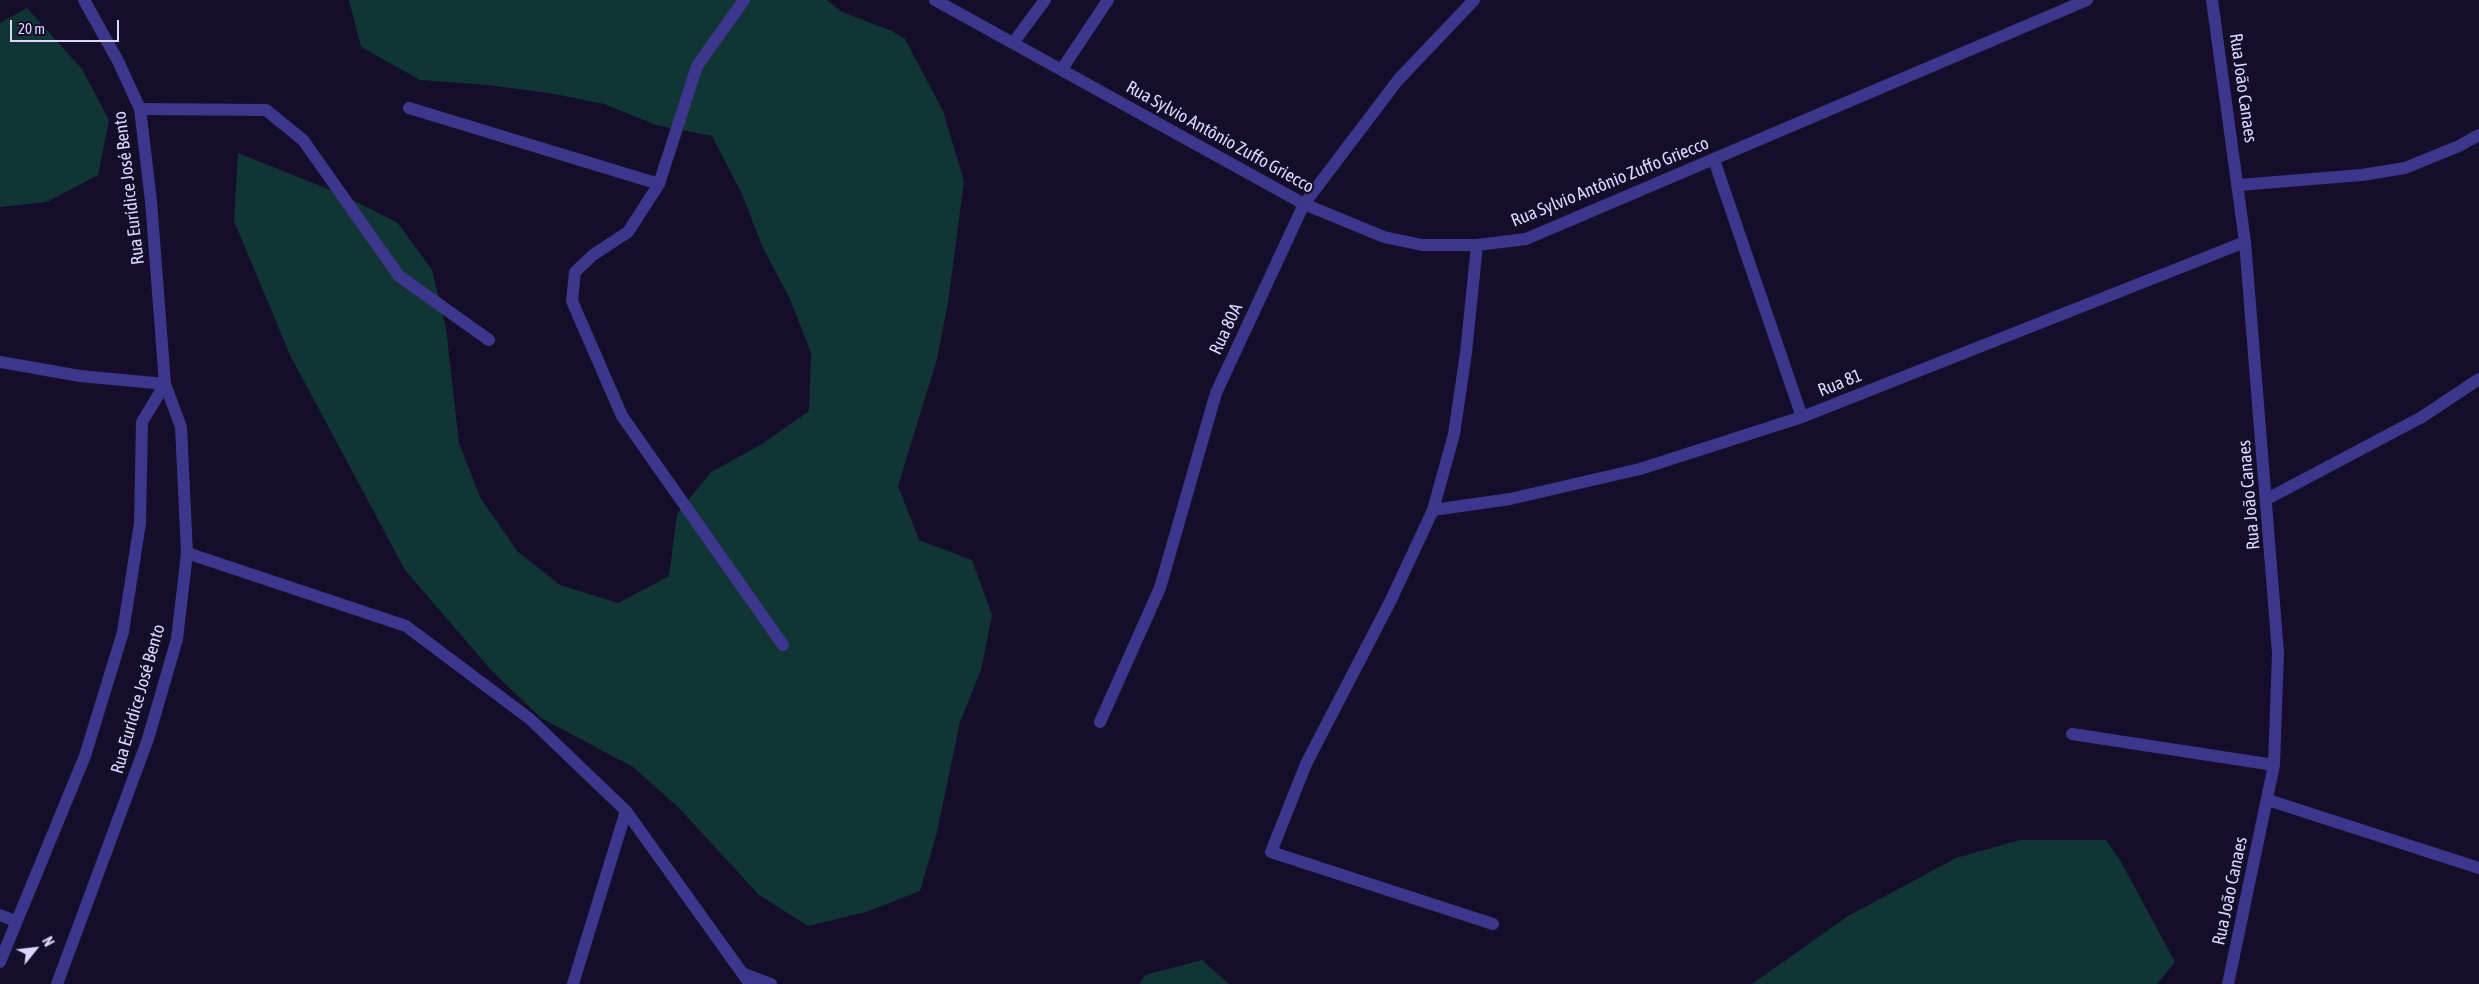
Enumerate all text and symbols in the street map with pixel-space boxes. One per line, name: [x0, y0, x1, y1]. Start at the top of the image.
scale bar: [12, 10, 121, 42]
text: 20 m: [18, 20, 45, 37]
street label: Rua João Canaes: [2225, 32, 2261, 144]
street label: Rua Sylvio Antônio Zuffo Griecco: [1122, 76, 1318, 198]
street label: Rua Eurídice José Bento: [109, 110, 149, 266]
street label: Rua Sylvio Antônio Zuffo Griecco: [1508, 132, 1712, 232]
street label: Rua 80A: [1205, 300, 1247, 358]
street label: Rua 81: [1815, 364, 1865, 402]
street label: Rua João Canaes: [2233, 439, 2265, 551]
street label: Rua Eurídice José Bento: [106, 622, 170, 776]
street label: Rua João Canaes: [2208, 835, 2252, 947]
north arrow: [10, 924, 60, 974]
text: N: [39, 934, 57, 949]

